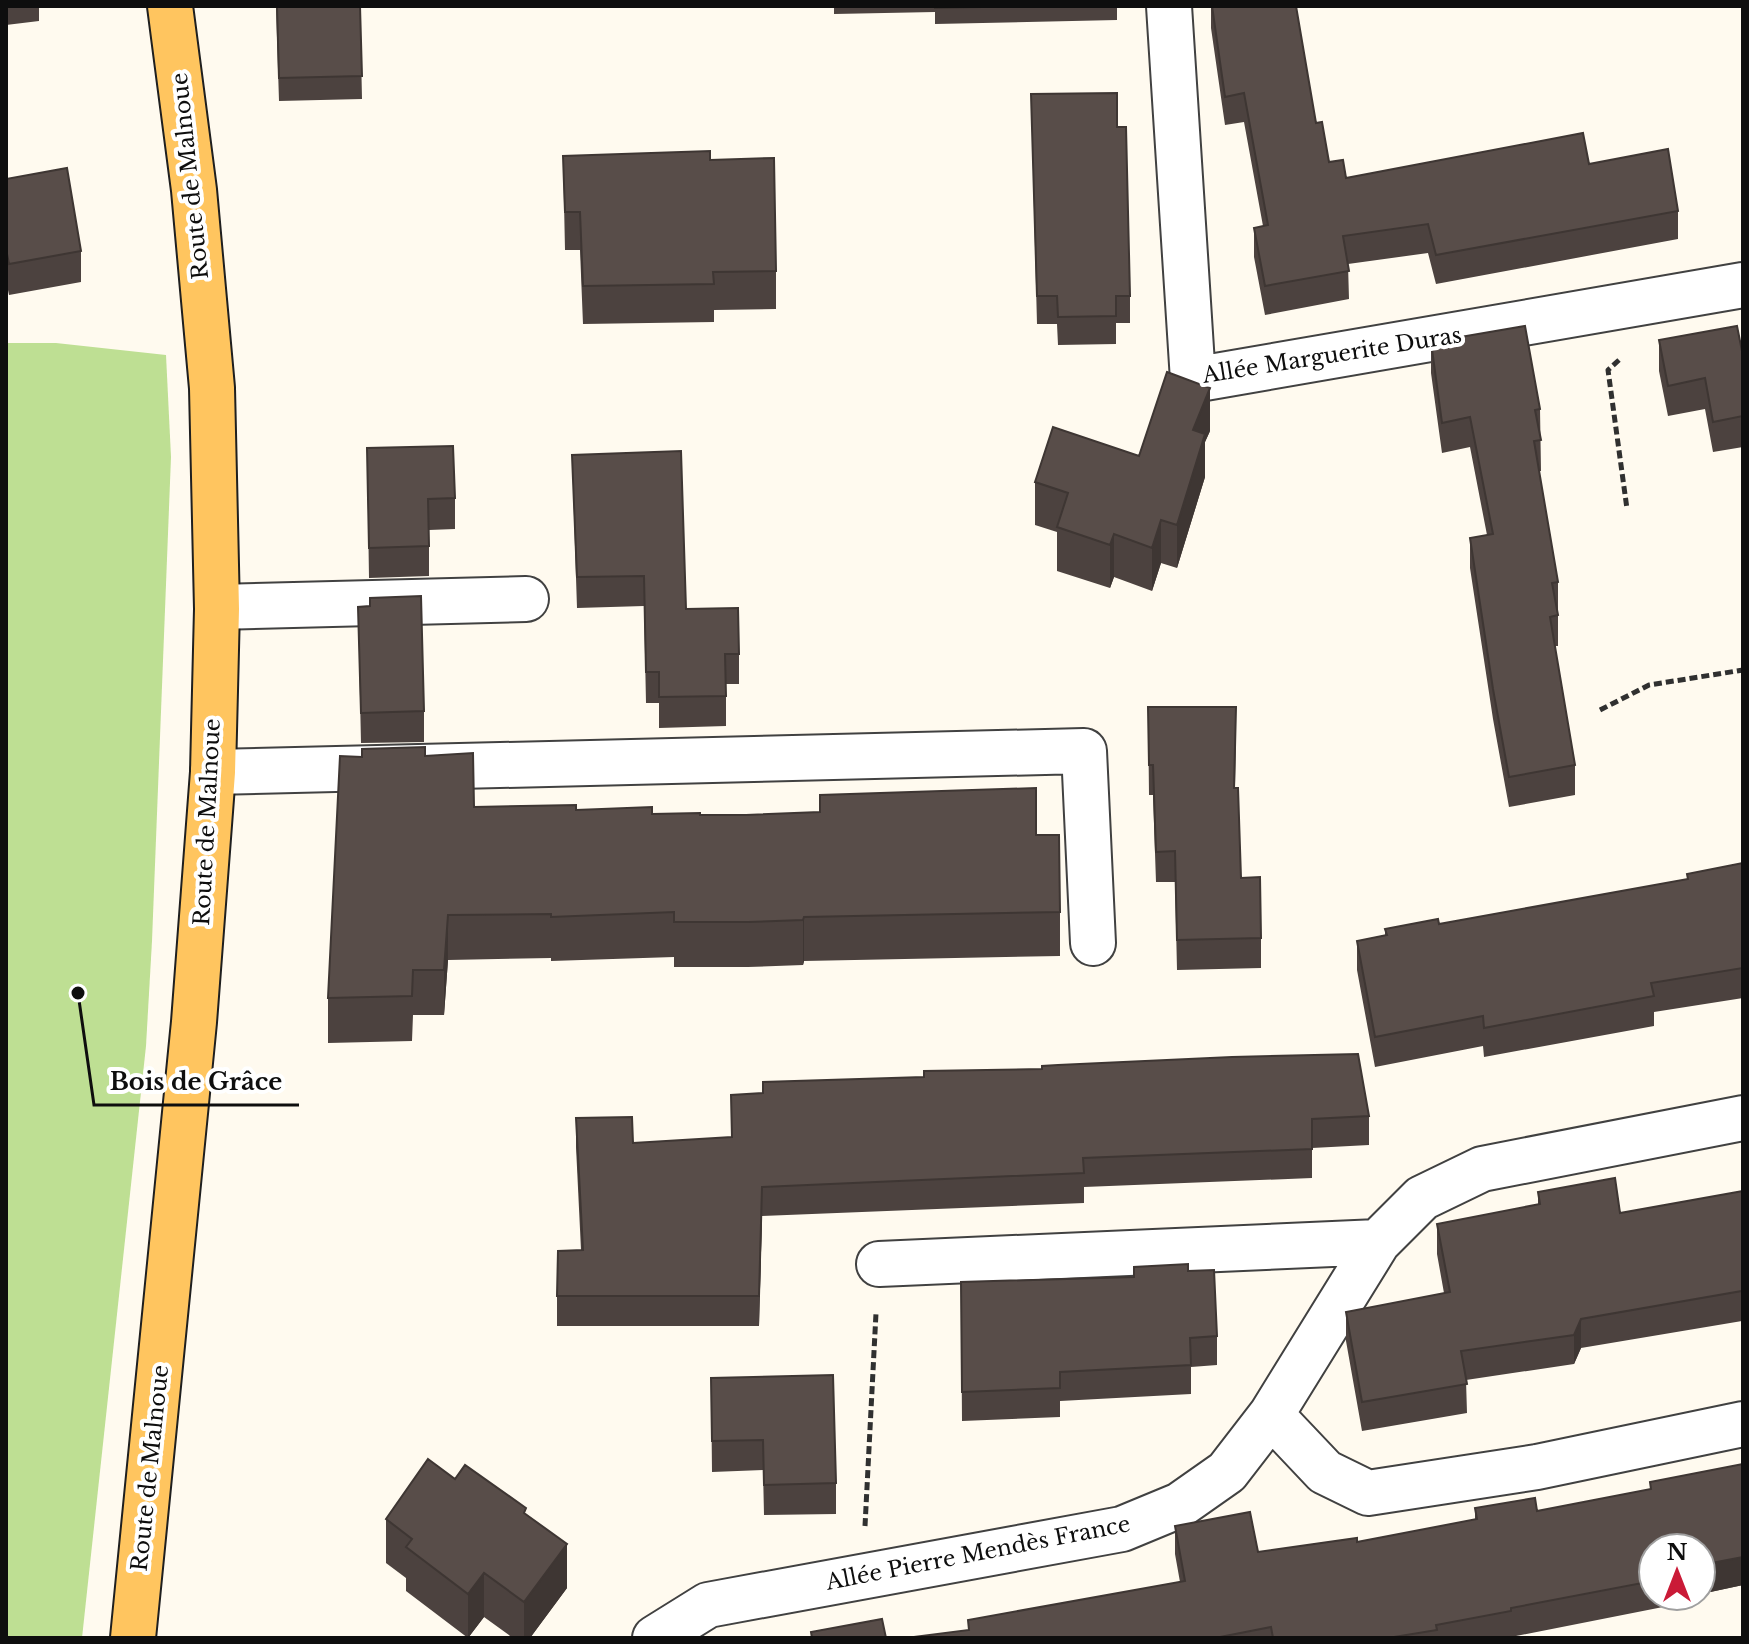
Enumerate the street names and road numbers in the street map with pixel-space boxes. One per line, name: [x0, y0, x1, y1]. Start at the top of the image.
street label: Route de Malnoue: [166, 71, 214, 281]
street label: Allée Marguerite Duras: [1199, 321, 1464, 389]
street label: Route de Malnoue: [188, 718, 226, 926]
street label: Route de Malnoue: [126, 1363, 174, 1573]
street label: Allée Pierre Mendès France: [823, 1510, 1132, 1596]

